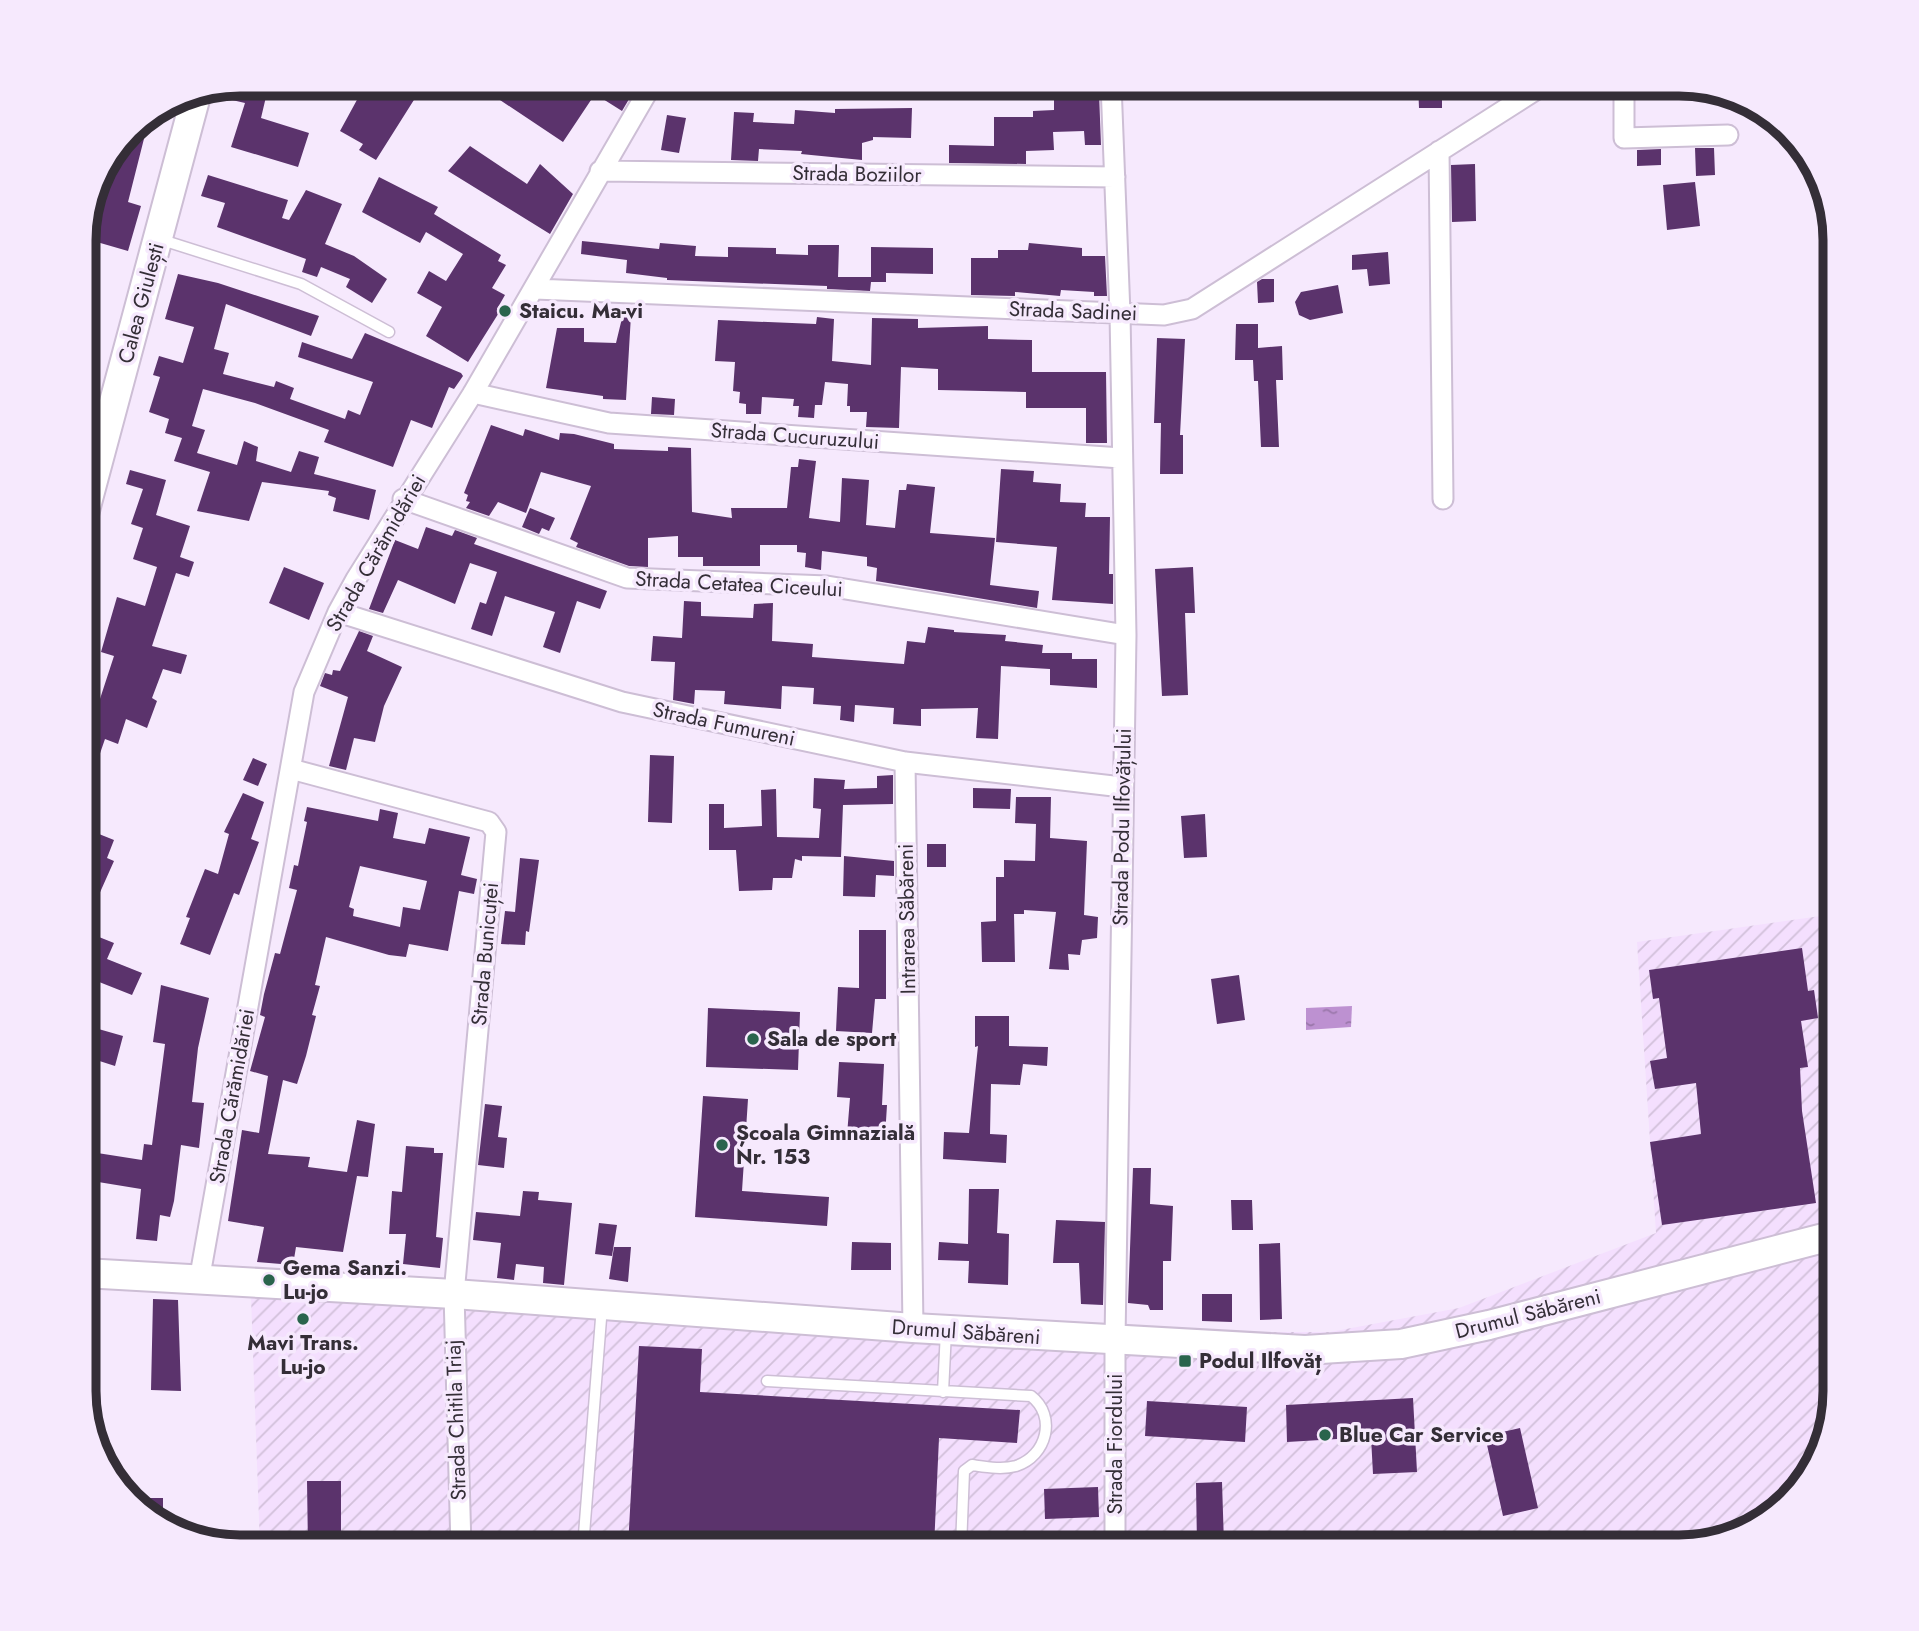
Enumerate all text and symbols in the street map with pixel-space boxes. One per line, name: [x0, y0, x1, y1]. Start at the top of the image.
street label: Strada Boziilor: [792, 158, 923, 190]
street label: Calea Giulești: [110, 239, 172, 367]
street label: Strada Sadinei: [1008, 294, 1138, 328]
place label: Staicu. Ma-vi: [519, 296, 643, 326]
marker: Staicu. Ma-vi: [497, 303, 513, 319]
street label: Strada Cucuruzului: [710, 415, 880, 457]
street label: Strada Cărămidăriei: [319, 469, 433, 637]
street label: Strada Cetatea Ciceului: [634, 564, 844, 604]
street label: Strada Fumureni: [650, 694, 798, 754]
street label: Strada Podu Ilfovățului: [1105, 728, 1139, 926]
street label: Intrarea Săbăreni: [891, 843, 923, 995]
street label: Strada Bunicuței: [464, 881, 506, 1027]
street label: Strada Cărămidăriei: [202, 1006, 262, 1186]
place label: Sala de sport: [767, 1024, 897, 1054]
marker: Sala de sport: [745, 1031, 761, 1047]
place label: Școala Gimnazială Nr. 153: [736, 1118, 915, 1172]
marker: Școala Gimnazială Nr. 153: [714, 1137, 730, 1153]
place label: Gema Sanzi. Lu-jo: [283, 1253, 407, 1307]
marker: Gema Sanzi. Lu-jo: [261, 1272, 277, 1288]
street label: Drumul Săbăreni: [1452, 1281, 1604, 1347]
marker: Mavi Trans. Lu-jo: [295, 1311, 311, 1327]
street label: Drumul Săbăreni: [891, 1312, 1041, 1352]
place label: Mavi Trans. Lu-jo: [247, 1328, 359, 1382]
street label: Strada Chitila Triaj: [438, 1339, 474, 1501]
place label: Podul Ilfovăț: [1199, 1346, 1322, 1376]
marker: Podul Ilfovăț: [1177, 1353, 1193, 1369]
street label: Strada Fiordului: [1100, 1373, 1130, 1515]
place label: Blue Car Service: [1339, 1420, 1504, 1450]
marker: Blue Car Service: [1317, 1427, 1333, 1443]

